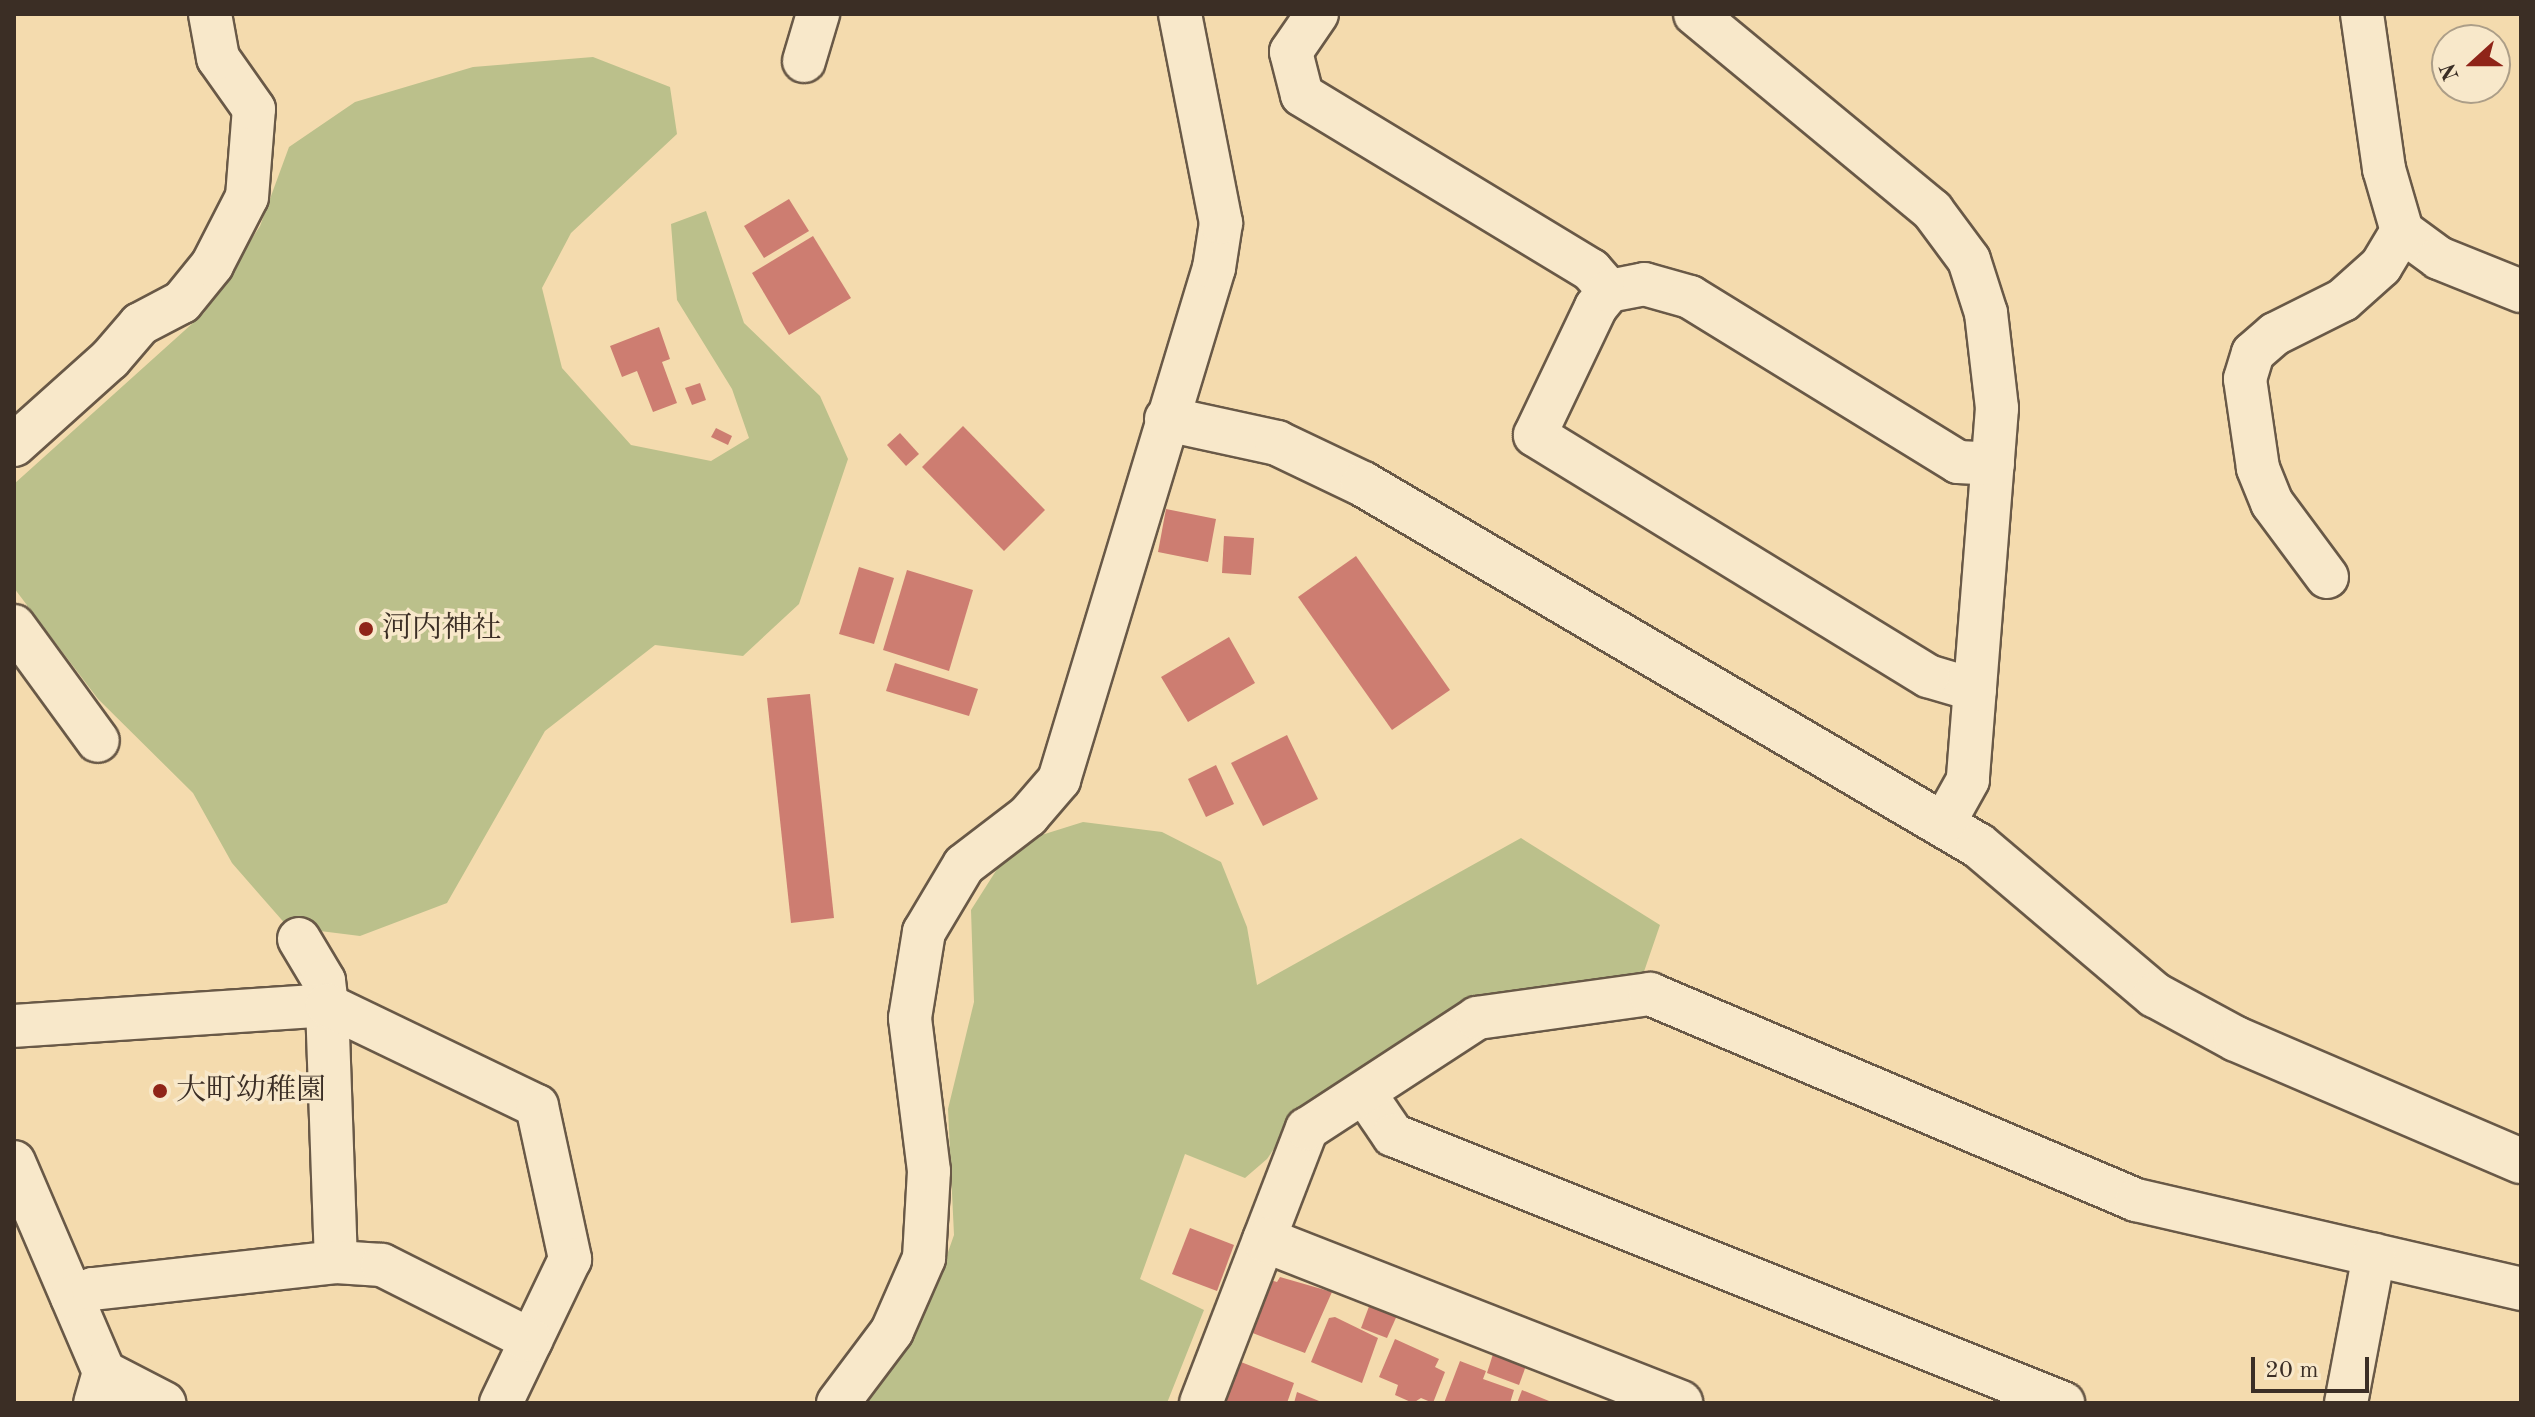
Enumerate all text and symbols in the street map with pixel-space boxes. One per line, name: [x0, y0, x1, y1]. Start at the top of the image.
north arrow: [2431, 24, 2511, 104]
text: N: [2437, 60, 2464, 84]
place label: 河内神社: [382, 611, 502, 647]
marker: 河内神社: [357, 620, 375, 638]
place label: 大町幼稚園: [176, 1073, 326, 1109]
marker: 大町幼稚園: [151, 1082, 169, 1100]
scale bar: [2255, 1341, 2373, 1391]
text: 20 m: [2265, 1359, 2319, 1383]

